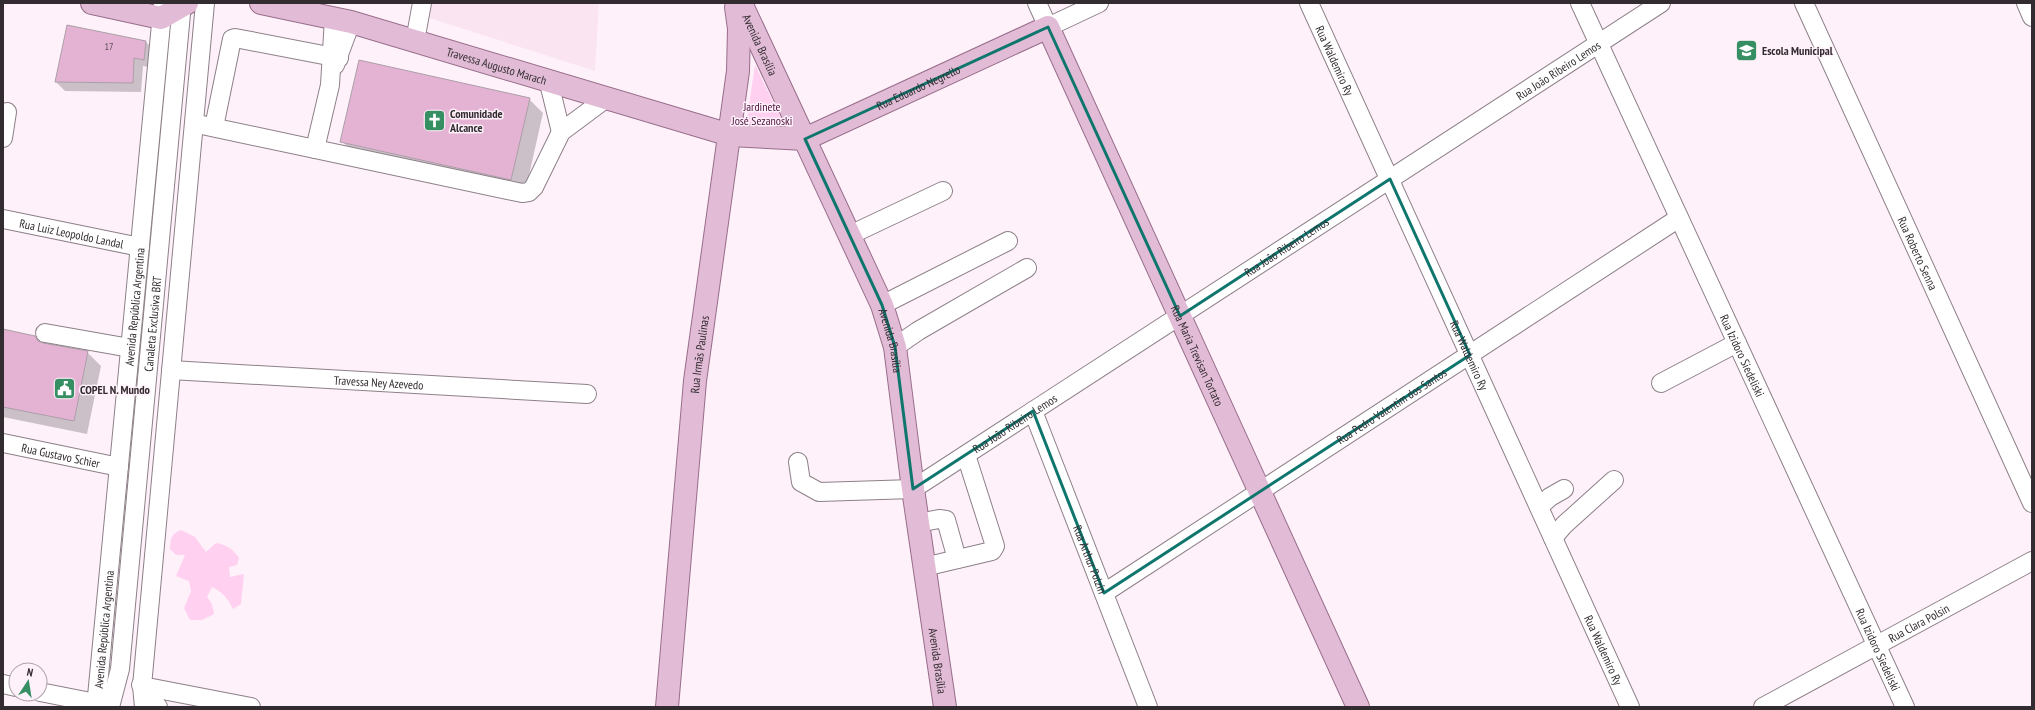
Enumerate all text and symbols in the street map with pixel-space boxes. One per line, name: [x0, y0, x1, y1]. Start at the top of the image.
street label: Avenida Brasília: [740, 12, 781, 78]
street label: Rua Waldemiro Ry: [1313, 23, 1358, 98]
street label: Rua João Ribeiro Lemos: [1513, 37, 1603, 103]
school or university icon: Escola Municipal: [1734, 37, 1760, 63]
house number: 17: [105, 40, 114, 53]
street label: Travessa Augusto Marach: [445, 43, 549, 87]
place label: Escola Municipal: [1762, 43, 1833, 58]
street label: Rua Eduardo Negrello: [874, 61, 962, 113]
park label: Jardinete José Sezanoski: [731, 99, 792, 128]
place label: Comunidade Alcance: [449, 106, 503, 135]
church icon: Comunidade Alcance: [422, 107, 448, 133]
street label: Rua João Ribeiro Lemos: [1241, 214, 1331, 279]
street label: Rua Roberto Senna: [1895, 214, 1941, 292]
street label: Rua Luiz Leopoldo Landal: [18, 215, 125, 251]
street label: Avenida República Argentina: [121, 247, 147, 367]
street label: Canaleta Exclusiva BRT: [140, 275, 164, 372]
street label: Rua Maria Trevisan Tortato: [1168, 303, 1227, 408]
street label: Avenida Brasília: [876, 306, 906, 374]
street label: Rua Izidoro Siedeliski: [1717, 312, 1768, 399]
street label: Rua Irmãs Paulinas: [686, 315, 711, 394]
street label: Rua Waldemiro Ry: [1447, 318, 1492, 393]
street label: Rua Pedro Valentim dos Santos: [1333, 364, 1449, 447]
street label: Travessa Ney Azevedo: [333, 372, 424, 392]
public building icon: COPEL N. Mundo: [52, 376, 78, 402]
place label: COPEL N. Mundo: [80, 382, 150, 397]
street label: Rua João Ribeiro Lemos: [970, 390, 1060, 456]
street label: Rua Gustavo Schier: [20, 440, 102, 471]
street label: Rua Arthur Polzin: [1071, 523, 1111, 596]
street label: Avenida República Argentina: [90, 569, 116, 689]
street label: Rua Clara Polsin: [1885, 600, 1952, 645]
street label: Rua Izidoro Siedeliski: [1853, 606, 1904, 693]
street label: Rua Waldemiro Ry: [1582, 613, 1627, 688]
street label: Avenida Brasília: [926, 627, 950, 695]
north arrow: [8, 662, 48, 702]
text: N: [26, 665, 34, 680]

